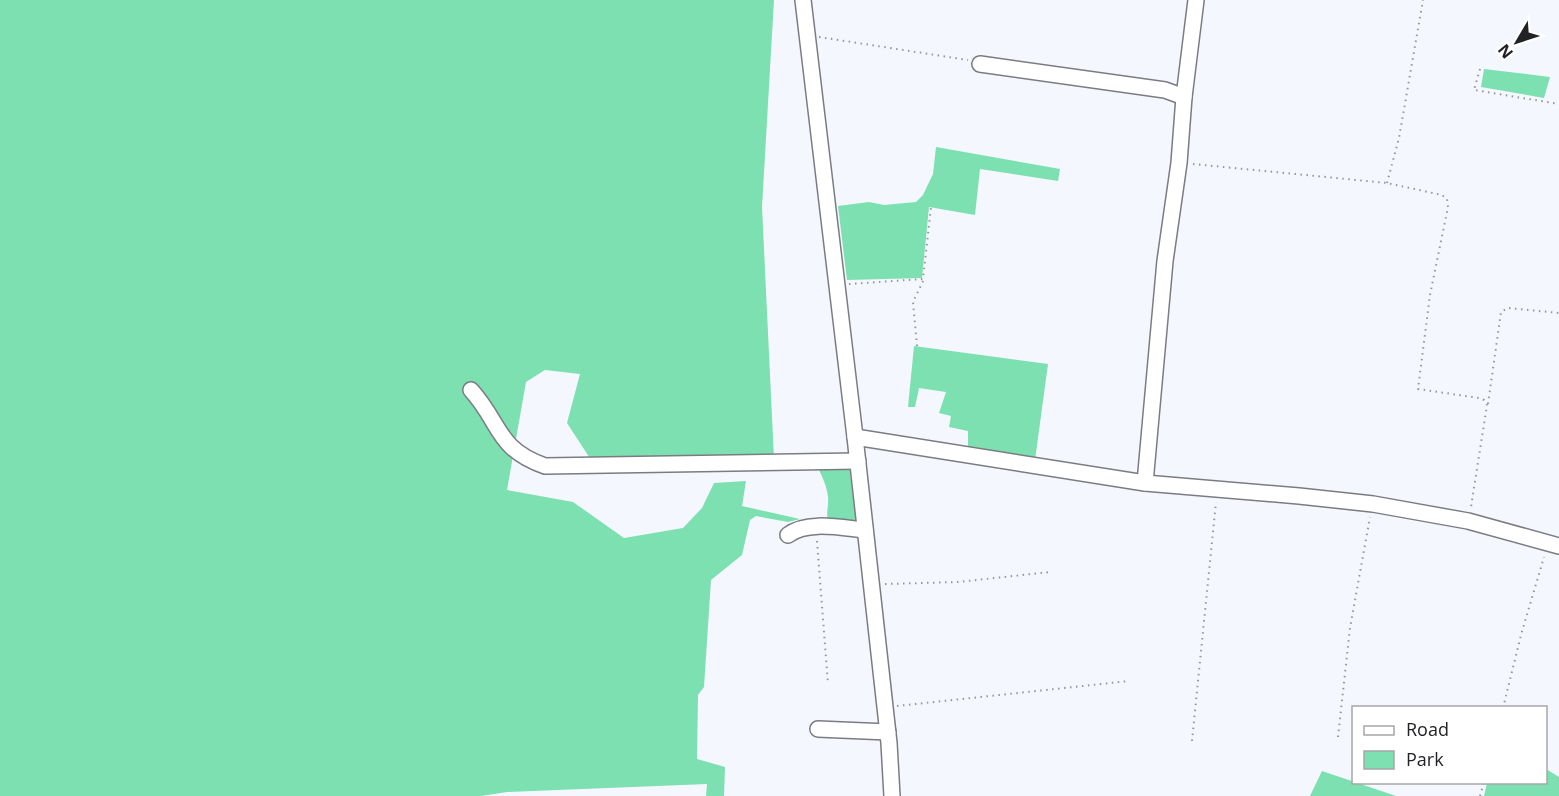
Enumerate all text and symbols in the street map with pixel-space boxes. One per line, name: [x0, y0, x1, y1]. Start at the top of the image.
north arrow: [1487, 12, 1547, 72]
text: N: [1493, 39, 1518, 63]
legend: [1352, 706, 1547, 784]
text: Road: [1406, 717, 1449, 741]
text: Park: [1406, 747, 1444, 771]

